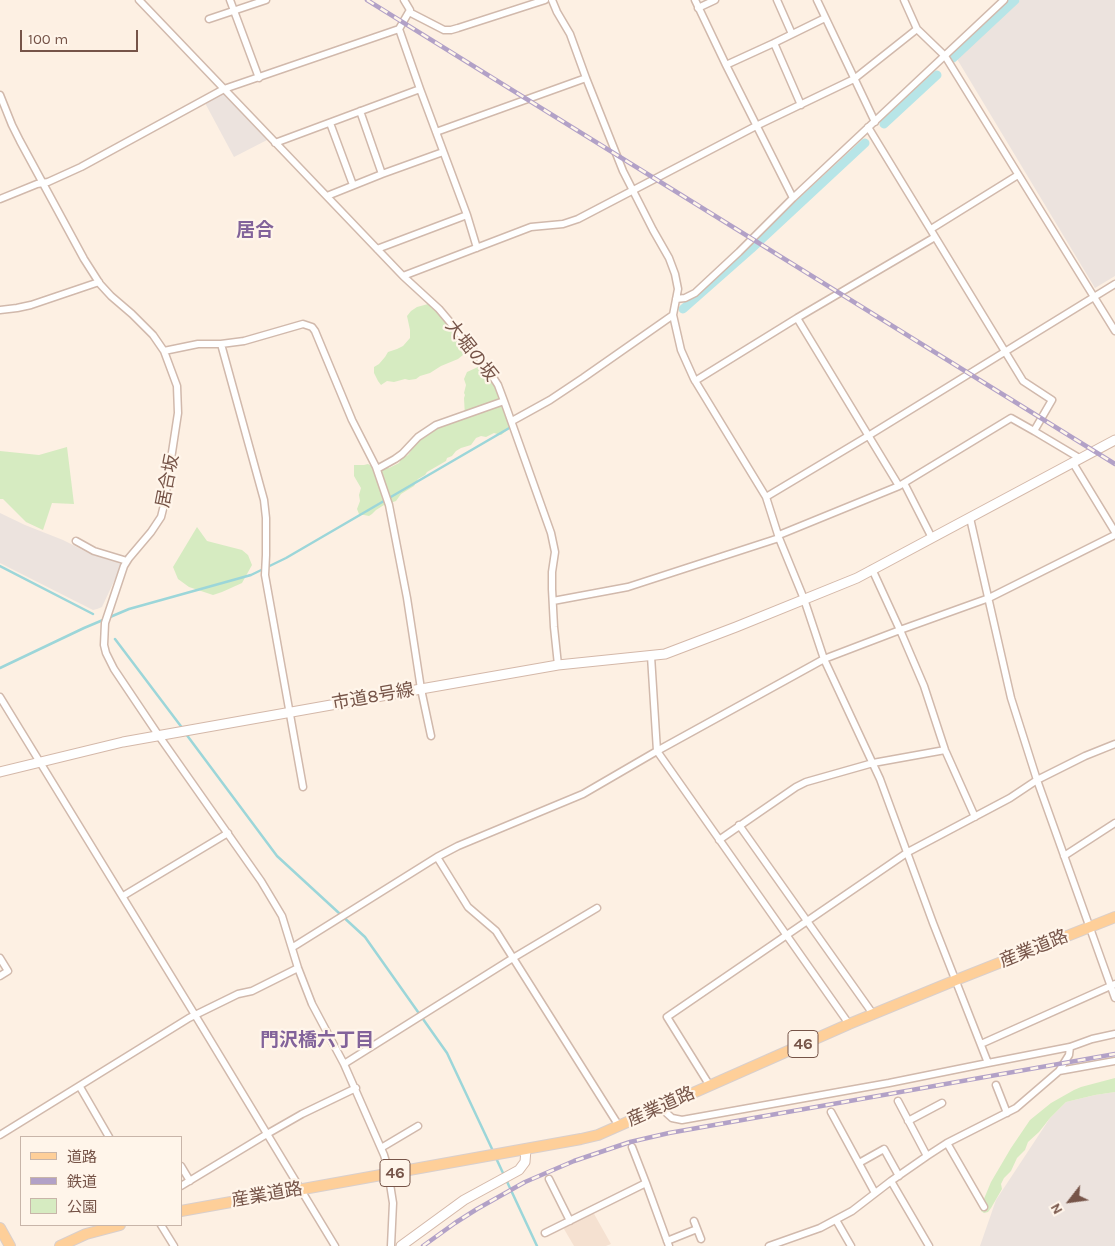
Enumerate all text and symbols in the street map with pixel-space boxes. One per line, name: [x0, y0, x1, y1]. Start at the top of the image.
scale bar: [22, 20, 140, 52]
text: 100 m: [28, 30, 68, 48]
district label: 居合: [236, 220, 274, 242]
street label: 大堀の坂: [440, 316, 502, 386]
street label: 居合坂: [152, 452, 184, 510]
street label: 市道8号線: [330, 679, 416, 715]
street label: 産業道路: [997, 926, 1071, 972]
district label: 門沢橋六丁目: [260, 1030, 374, 1052]
road number: 46: [788, 1030, 818, 1058]
street label: 産業道路: [624, 1082, 698, 1132]
legend: [20, 1136, 182, 1226]
text: 道路: [67, 1148, 97, 1166]
road number: 46: [380, 1160, 410, 1186]
text: 鉄道: [67, 1173, 97, 1191]
north arrow: [1045, 1176, 1095, 1226]
street label: 産業道路: [230, 1178, 304, 1212]
text: 公園: [67, 1198, 97, 1216]
text: N: [1047, 1200, 1066, 1217]

